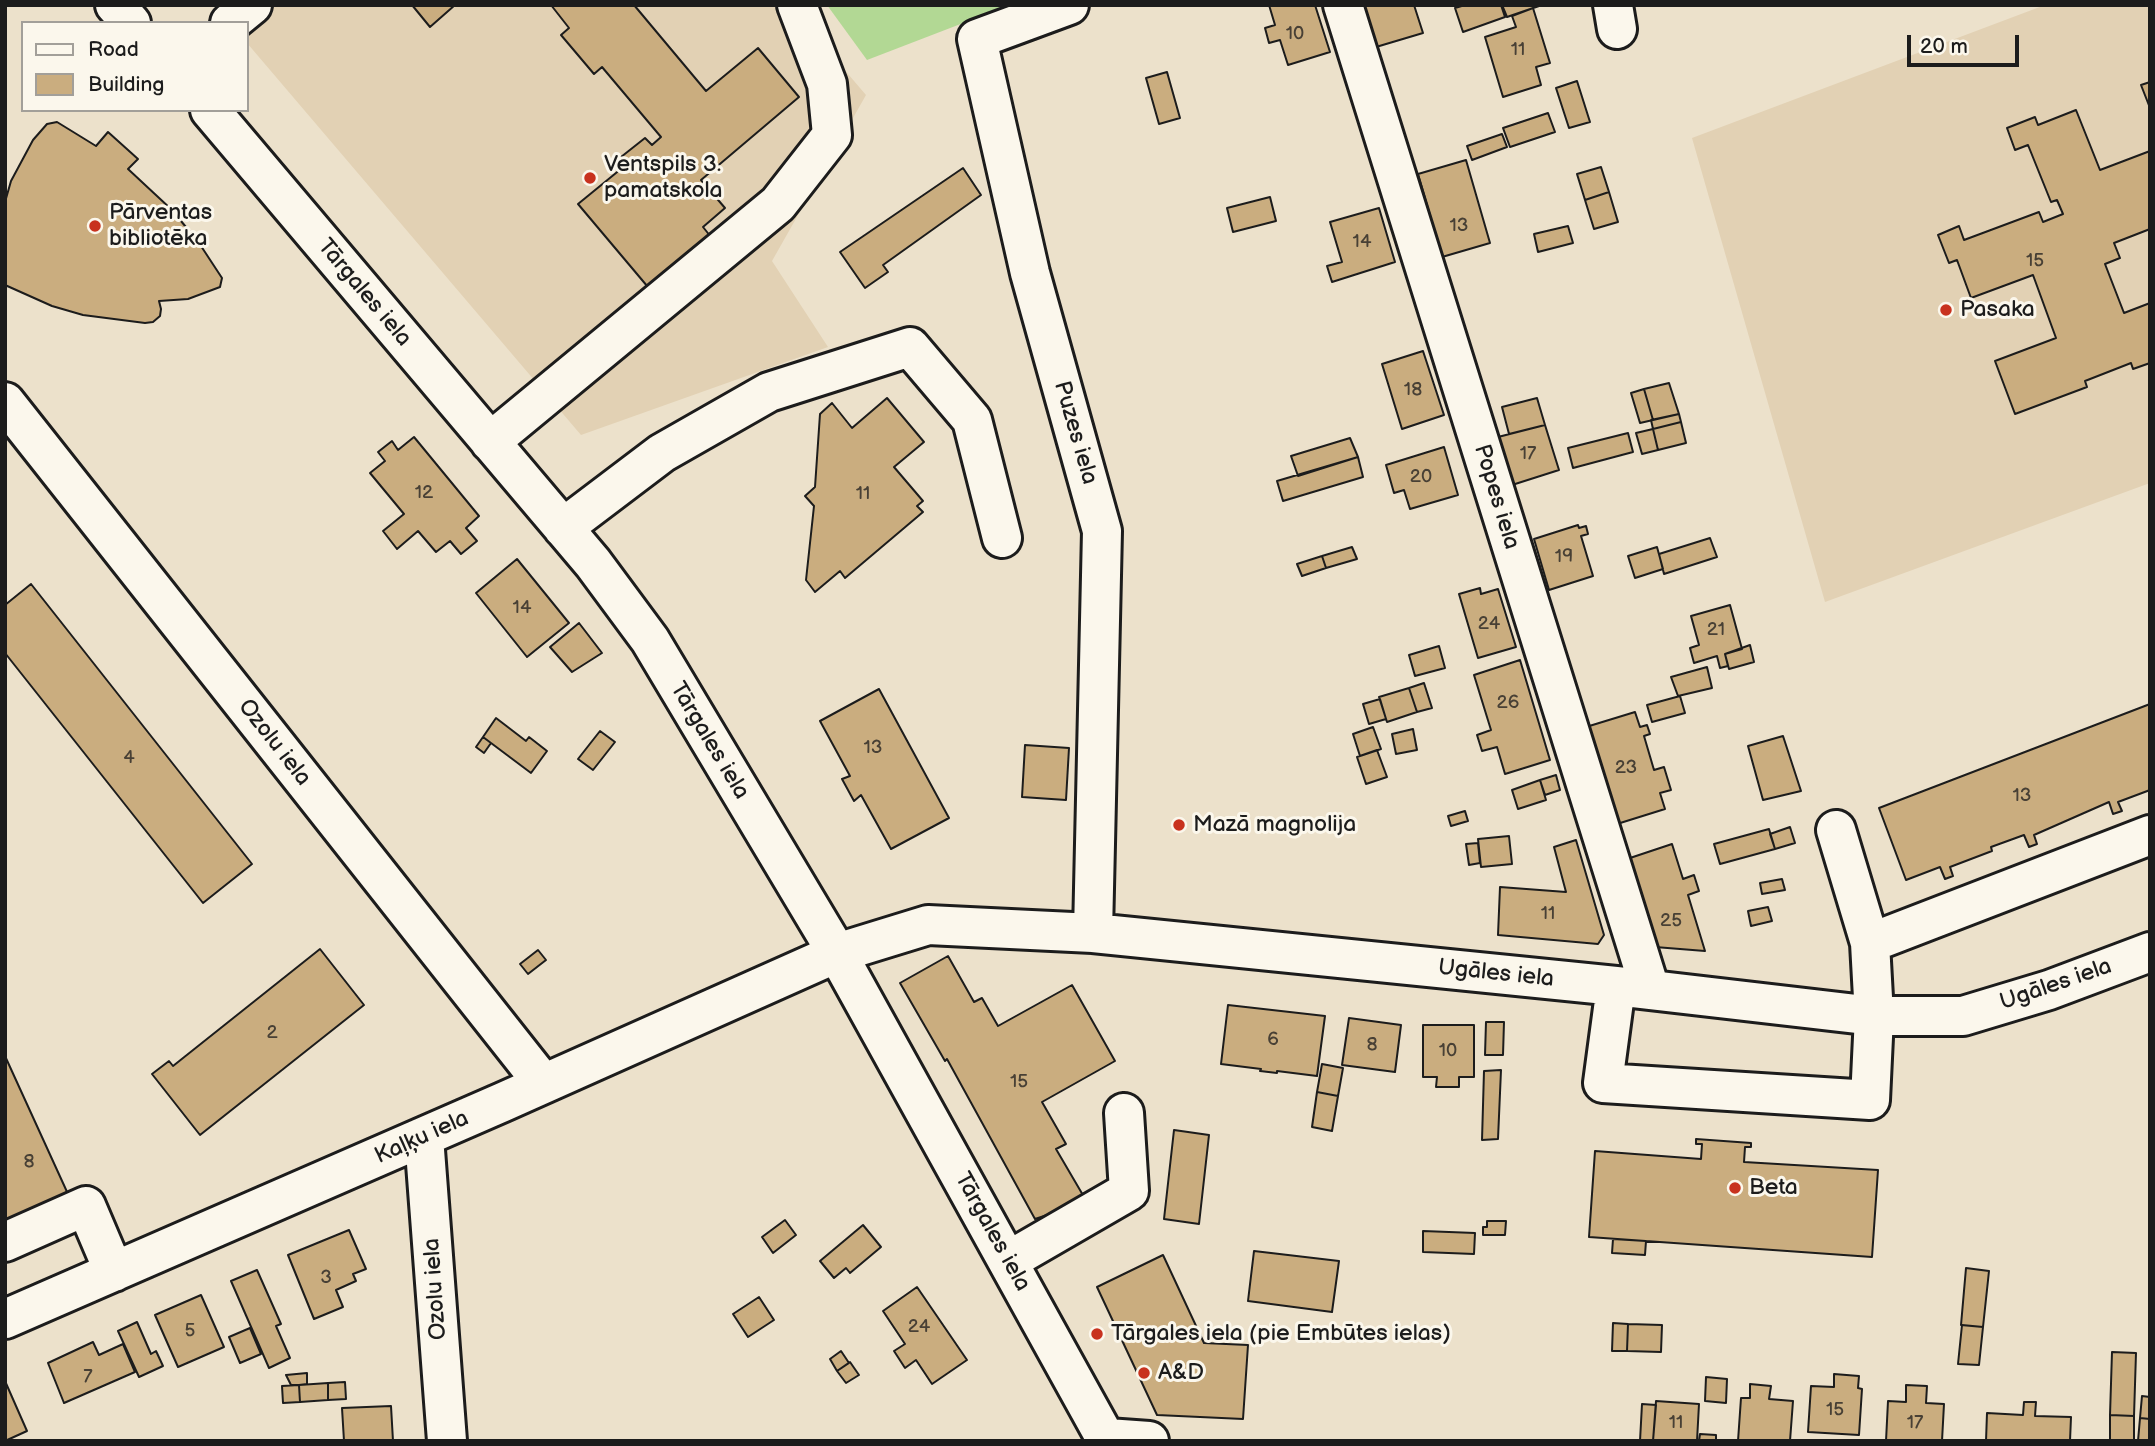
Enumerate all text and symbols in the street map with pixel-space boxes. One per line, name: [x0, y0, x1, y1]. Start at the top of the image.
legend: [21, 21, 248, 112]
scale bar: [1910, 21, 2022, 65]
house number: 10: [1286, 23, 1304, 45]
text: 20 m: [1920, 34, 1968, 59]
text: Road: [88, 37, 139, 62]
house number: 11: [1511, 39, 1525, 61]
text: Building: [88, 72, 164, 97]
place label: Ventspils 3. pamatskola: [604, 151, 723, 205]
marker: Ventspils 3. pamatskola: [582, 170, 598, 186]
place label: Pārventas bibliotēka: [109, 199, 212, 253]
house number: 13: [1449, 215, 1469, 237]
marker: Pārventas bibliotēka: [87, 218, 103, 234]
house number: 14: [1353, 231, 1371, 253]
street label: Tārgales iela: [311, 234, 417, 352]
house number: 15: [2026, 250, 2044, 272]
place label: Pasaka: [1960, 296, 2035, 324]
marker: Pasaka: [1938, 302, 1954, 318]
street label: Puzes iela: [1047, 378, 1103, 488]
house number: 18: [1404, 379, 1422, 401]
street label: Popes iela: [1467, 441, 1525, 553]
house number: 17: [1520, 443, 1536, 465]
house number: 20: [1410, 466, 1432, 488]
house number: 12: [415, 482, 433, 504]
house number: 11: [856, 483, 870, 505]
house number: 19: [1555, 546, 1573, 568]
house number: 14: [513, 597, 531, 619]
house number: 24: [1478, 613, 1500, 635]
house number: 21: [1707, 619, 1725, 641]
street label: Tārgales iela: [663, 677, 755, 805]
house number: 26: [1497, 692, 1519, 714]
street label: Ozolu iela: [232, 694, 316, 792]
house number: 13: [863, 737, 883, 759]
house number: 4: [123, 747, 135, 769]
house number: 23: [1615, 757, 1637, 779]
house number: 13: [2012, 785, 2032, 807]
place label: Mazā magnolija: [1193, 811, 1356, 839]
marker: Mazā magnolija: [1171, 817, 1187, 833]
house number: 11: [1541, 903, 1555, 925]
house number: 25: [1660, 910, 1682, 932]
street label: Ugāles iela: [1996, 953, 2116, 1017]
street label: Ugāles iela: [1437, 954, 1555, 994]
house number: 2: [266, 1022, 278, 1044]
house number: 6: [1267, 1029, 1279, 1051]
house number: 8: [1366, 1034, 1378, 1056]
house number: 10: [1439, 1040, 1457, 1062]
house number: 15: [1010, 1071, 1028, 1093]
street label: Kaļķu iela: [371, 1105, 473, 1171]
house number: 8: [23, 1151, 35, 1173]
street label: Tārgales iela: [948, 1168, 1036, 1296]
place label: Beta: [1749, 1174, 1798, 1202]
marker: Beta: [1727, 1180, 1743, 1196]
street label: Ozolu iela: [419, 1237, 453, 1341]
house number: 3: [320, 1267, 332, 1289]
house number: 24: [908, 1316, 930, 1338]
house number: 5: [185, 1320, 195, 1342]
place label: Tārgales iela (pie Embūtes ielas): [1111, 1320, 1451, 1348]
marker: Tārgales iela (pie Embūtes ielas): [1089, 1326, 1105, 1342]
place label: A&D: [1158, 1359, 1204, 1387]
marker: A&D: [1136, 1365, 1152, 1381]
house number: 7: [83, 1366, 93, 1388]
house number: 15: [1826, 1399, 1844, 1421]
house number: 11: [1669, 1412, 1683, 1434]
house number: 17: [1907, 1412, 1923, 1434]

